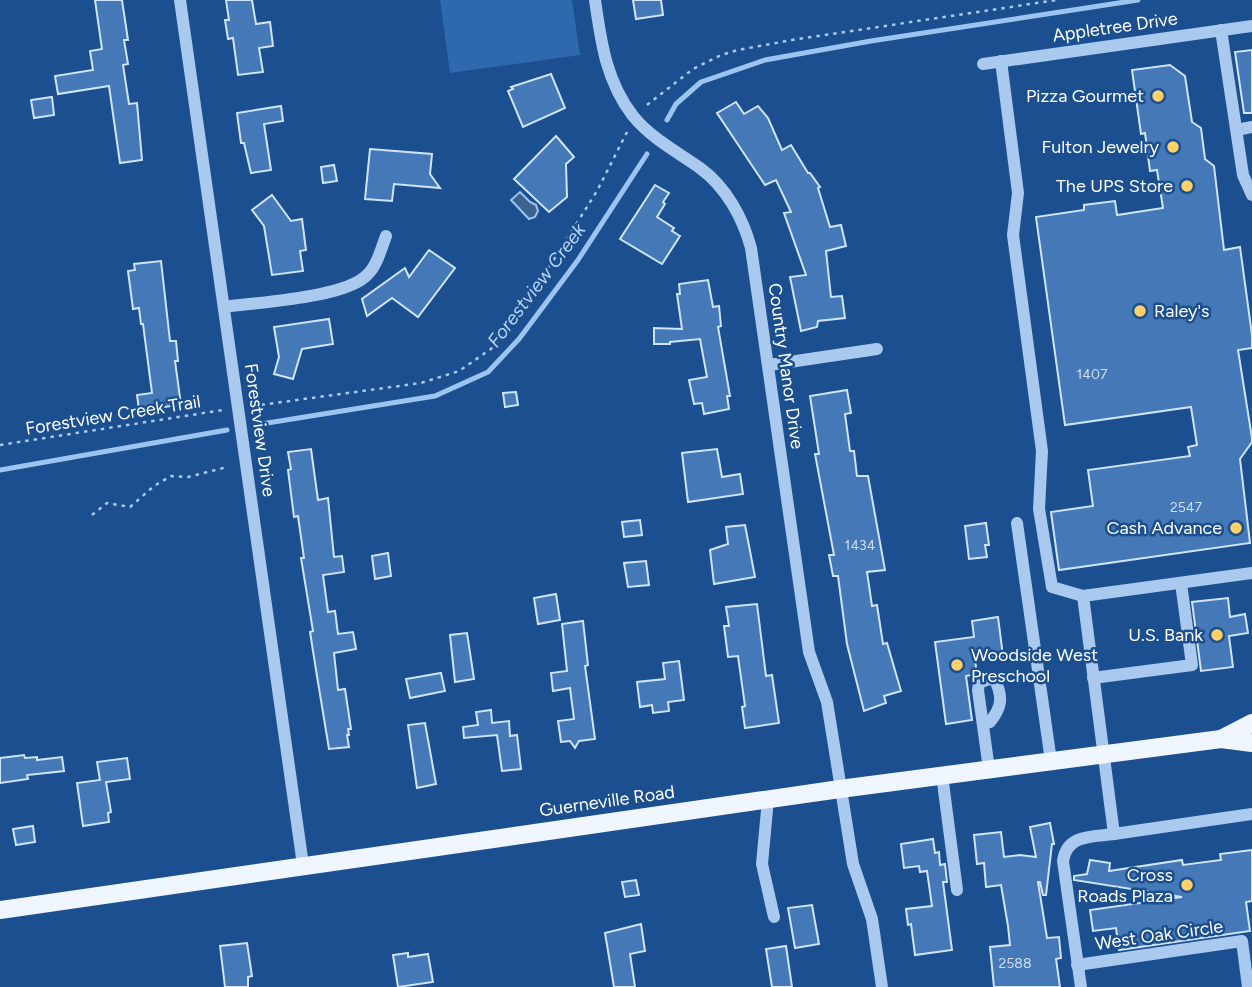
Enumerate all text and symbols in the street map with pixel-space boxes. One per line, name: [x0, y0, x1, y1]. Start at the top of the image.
street label: Appletree Drive: [1051, 7, 1179, 47]
place label: Pizza Gourmet: [1026, 85, 1144, 107]
marker: Pizza Gourmet: [1150, 88, 1166, 104]
place label: Fulton Jewelry: [1042, 136, 1160, 158]
marker: Fulton Jewelry: [1165, 139, 1181, 155]
place label: The UPS Store: [1056, 175, 1173, 197]
marker: The UPS Store: [1179, 178, 1195, 194]
water label: Forestview Creek: [482, 218, 591, 352]
street label: Country Manor Drive: [763, 282, 809, 451]
place label: Raley's: [1154, 300, 1209, 322]
marker: Raley's: [1132, 303, 1148, 319]
street label: Forestview Drive: [240, 362, 280, 498]
house number: 1407: [1077, 366, 1108, 383]
street label: Forestview Creek Trail: [24, 390, 202, 440]
house number: 2547: [1170, 499, 1203, 516]
place label: Cash Advance: [1106, 517, 1222, 539]
marker: Cash Advance: [1228, 520, 1244, 536]
house number: 1434: [845, 537, 876, 554]
place label: U.S. Bank: [1128, 624, 1203, 646]
marker: U.S. Bank: [1209, 627, 1225, 643]
place label: Woodside West Preschool: [971, 644, 1098, 687]
marker: Woodside West Preschool: [949, 657, 965, 673]
street label: Guerneville Road: [538, 781, 676, 821]
place label: Cross Roads Plaza: [1077, 864, 1173, 907]
marker: Cross Roads Plaza: [1179, 877, 1195, 893]
street label: West Oak Circle: [1094, 915, 1225, 955]
house number: 2588: [998, 955, 1032, 972]

